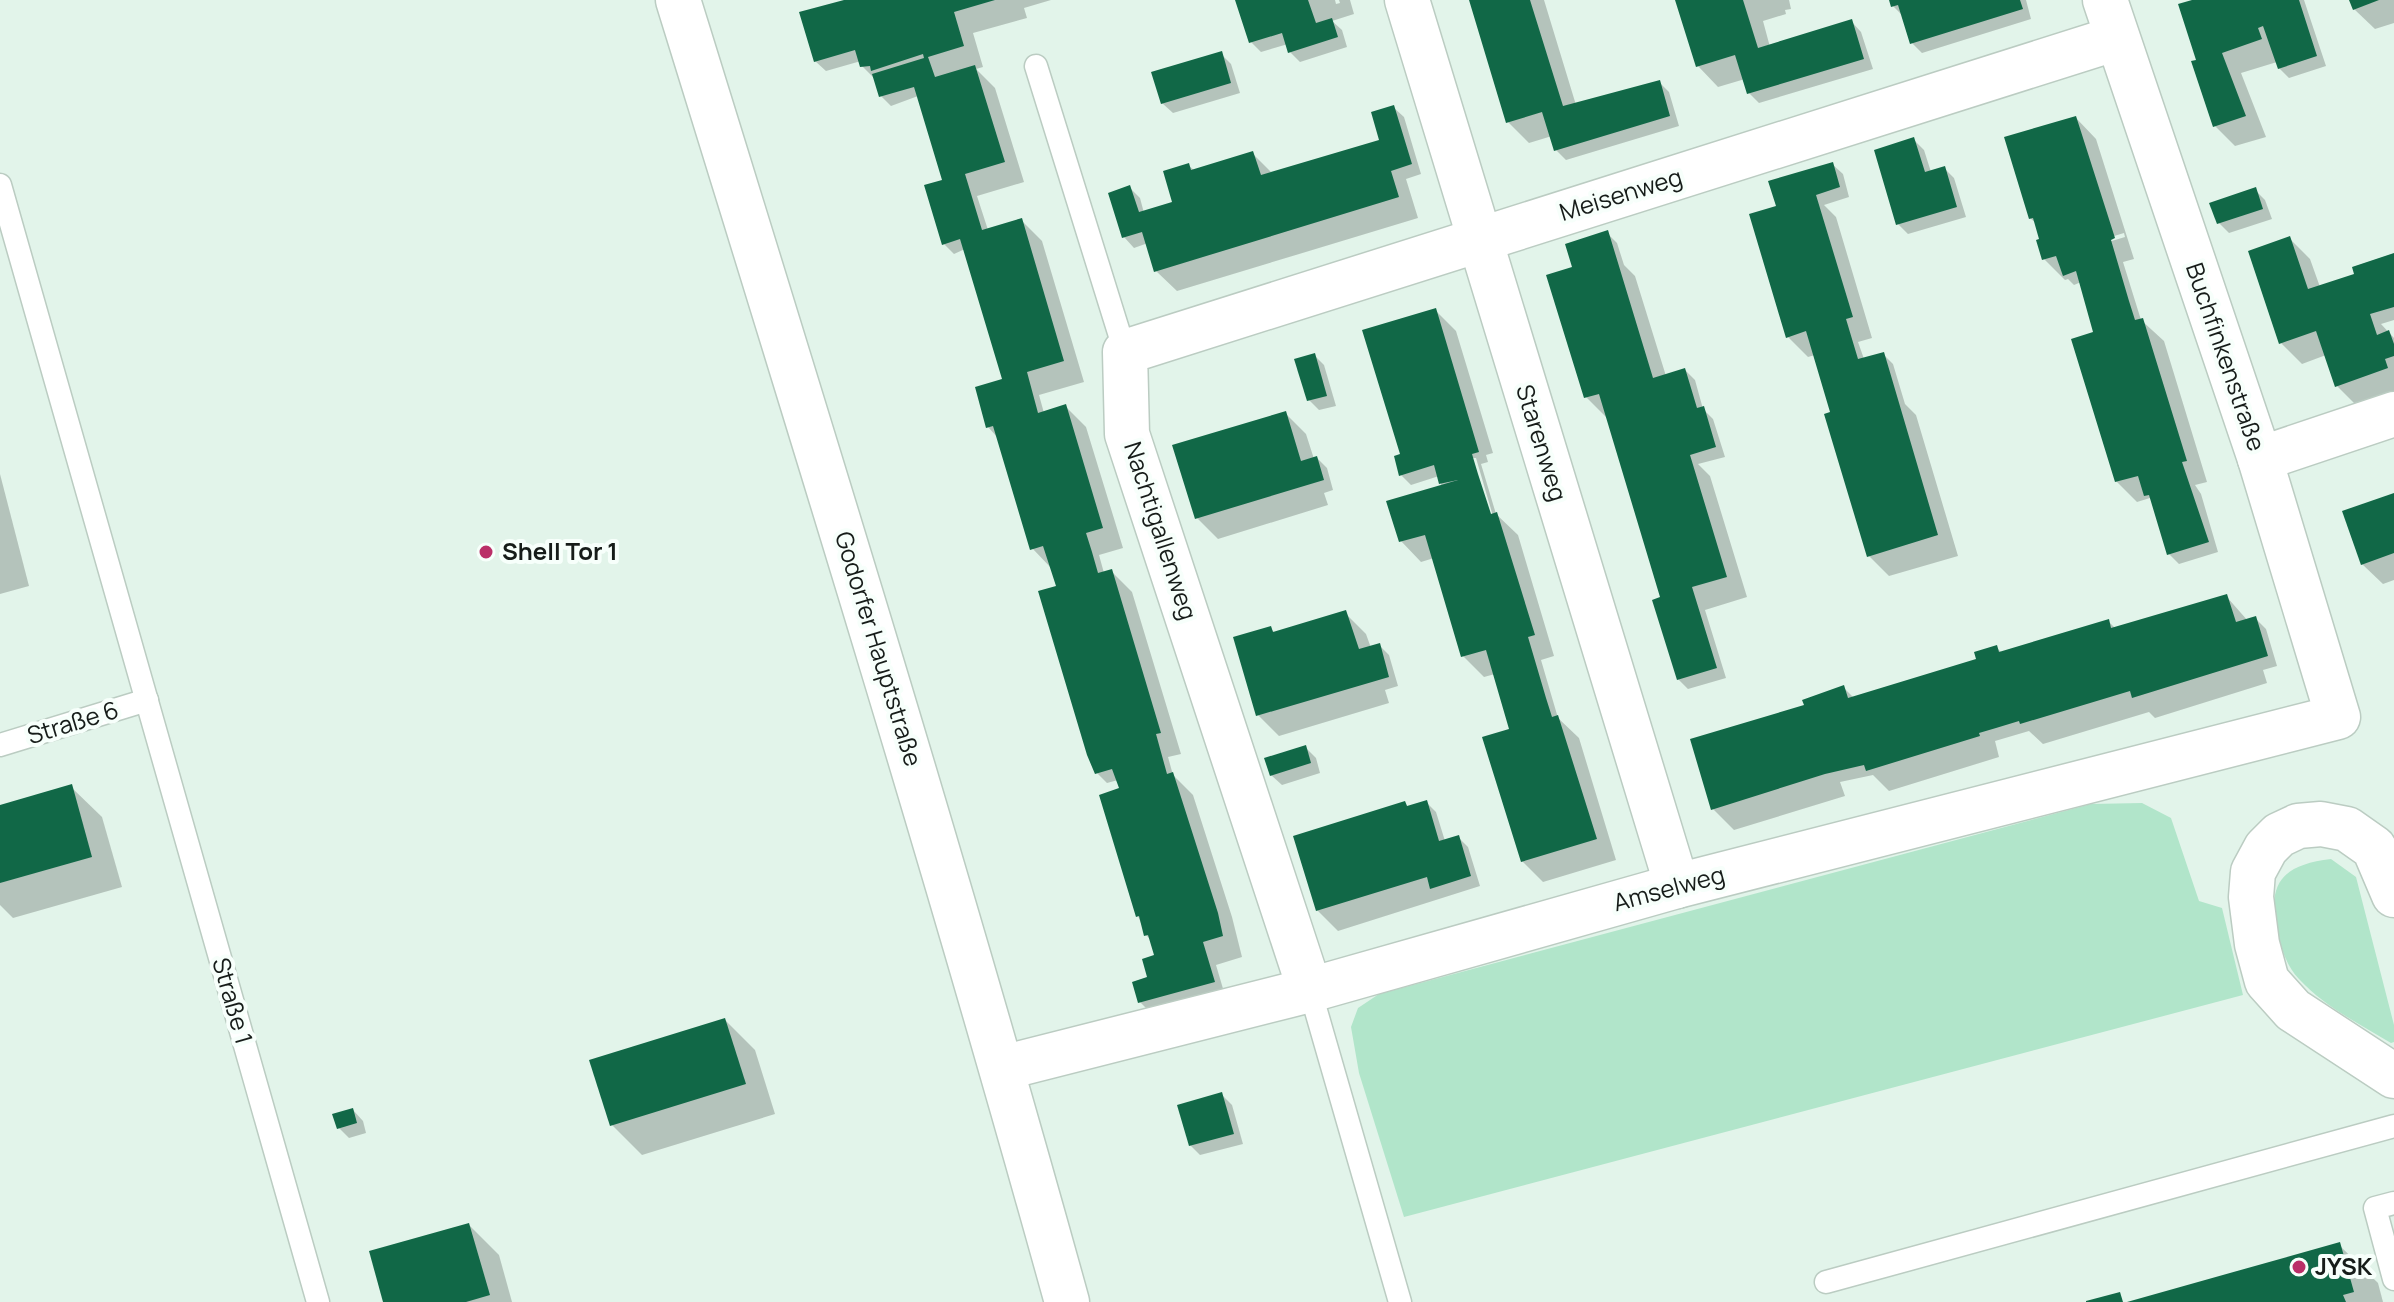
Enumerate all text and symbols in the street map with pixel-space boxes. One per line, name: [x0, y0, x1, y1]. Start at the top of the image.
street label: Meisenweg: [1555, 159, 1686, 228]
street label: Buchfinkenstraße: [2179, 258, 2274, 455]
street label: Starenweg: [1509, 380, 1576, 505]
street label: Nachtigallenweg: [1117, 437, 1206, 624]
street label: Godorfer Hauptstraße: [828, 527, 931, 770]
place label: Shell Tor 1: [502, 534, 618, 567]
marker: Shell Tor 1: [477, 543, 495, 561]
street label: Straße 6: [23, 692, 122, 751]
street label: Amselweg: [1609, 857, 1728, 918]
street label: Straße 1: [205, 954, 261, 1048]
place label: JYSK: [2315, 1249, 2373, 1282]
marker: JYSK: [2290, 1258, 2308, 1276]

